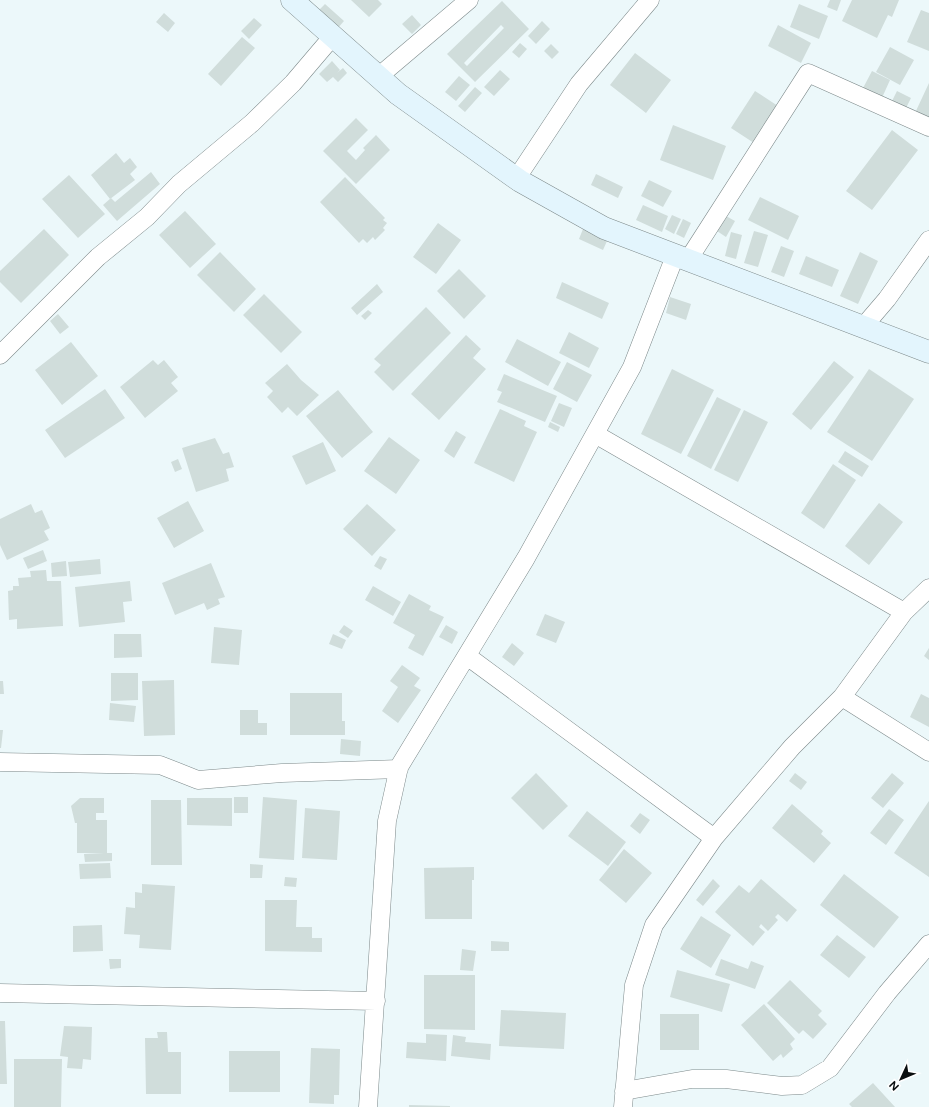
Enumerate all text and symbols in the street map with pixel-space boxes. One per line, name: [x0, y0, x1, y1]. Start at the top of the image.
north arrow: [881, 1059, 921, 1099]
text: N: [887, 1078, 902, 1093]

